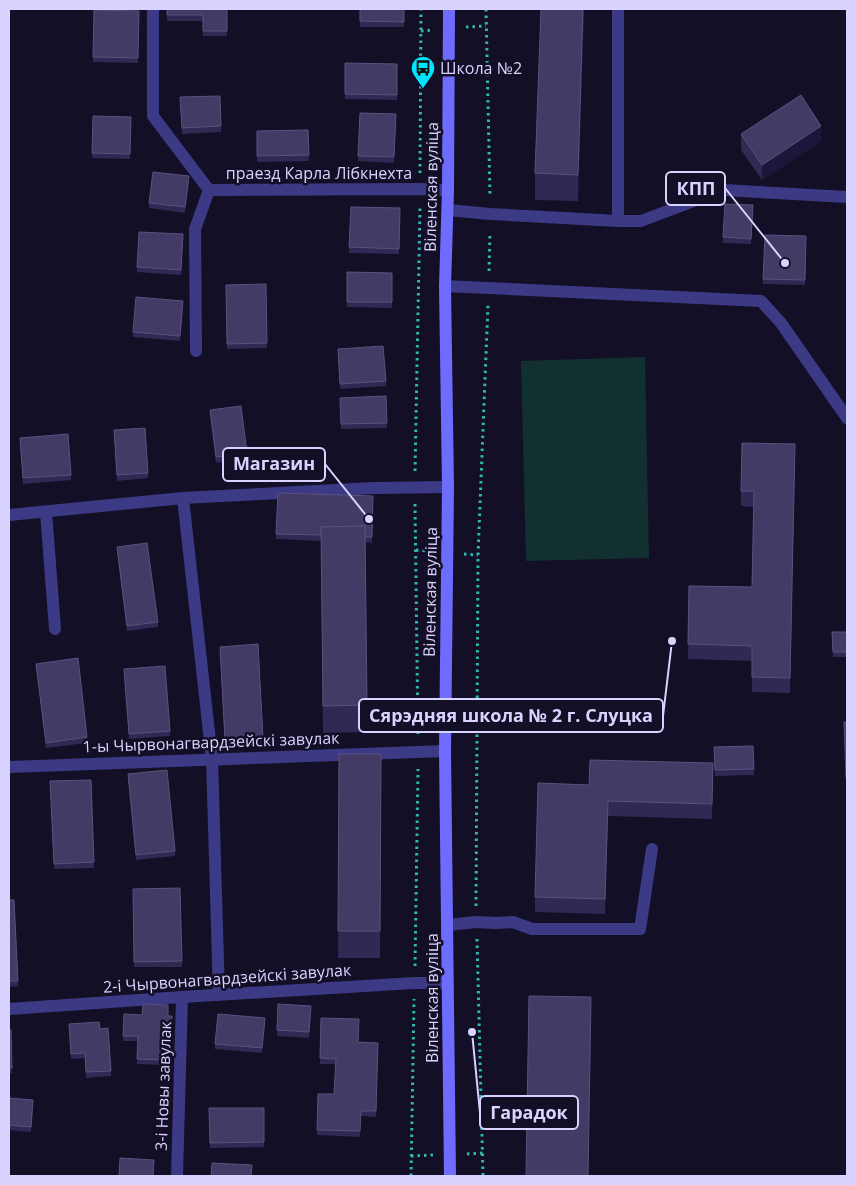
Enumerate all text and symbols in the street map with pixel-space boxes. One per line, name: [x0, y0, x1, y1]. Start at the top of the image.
bus stop icon: Школа №2: [410, 55, 436, 89]
place label: Школа №2: [440, 57, 522, 79]
street label: Віленская вуліца: [419, 122, 443, 252]
street label: праезд Карла Лібкнехта: [226, 162, 412, 184]
callout: КПП: [666, 172, 725, 205]
text: КПП: [677, 176, 715, 200]
callout: Магазин: [223, 448, 325, 481]
text: Магазин: [233, 451, 315, 475]
street label: Віленская вуліца: [418, 527, 442, 657]
callout: Сярэдняя школа № 2 г. Слуцка: [359, 699, 663, 732]
text: Сярэдняя школа № 2 г. Слуцка: [369, 703, 653, 727]
street label: 1-ы Чырвонагвардзейскі завулак: [82, 726, 340, 757]
street label: Віленская вуліца: [421, 933, 443, 1063]
street label: 2-і Чырвонагвардзейскі завулак: [102, 958, 353, 998]
street label: 3-і Новы завулак: [150, 1020, 176, 1151]
callout: Гарадок: [480, 1096, 578, 1129]
text: Гарадок: [490, 1100, 569, 1124]

